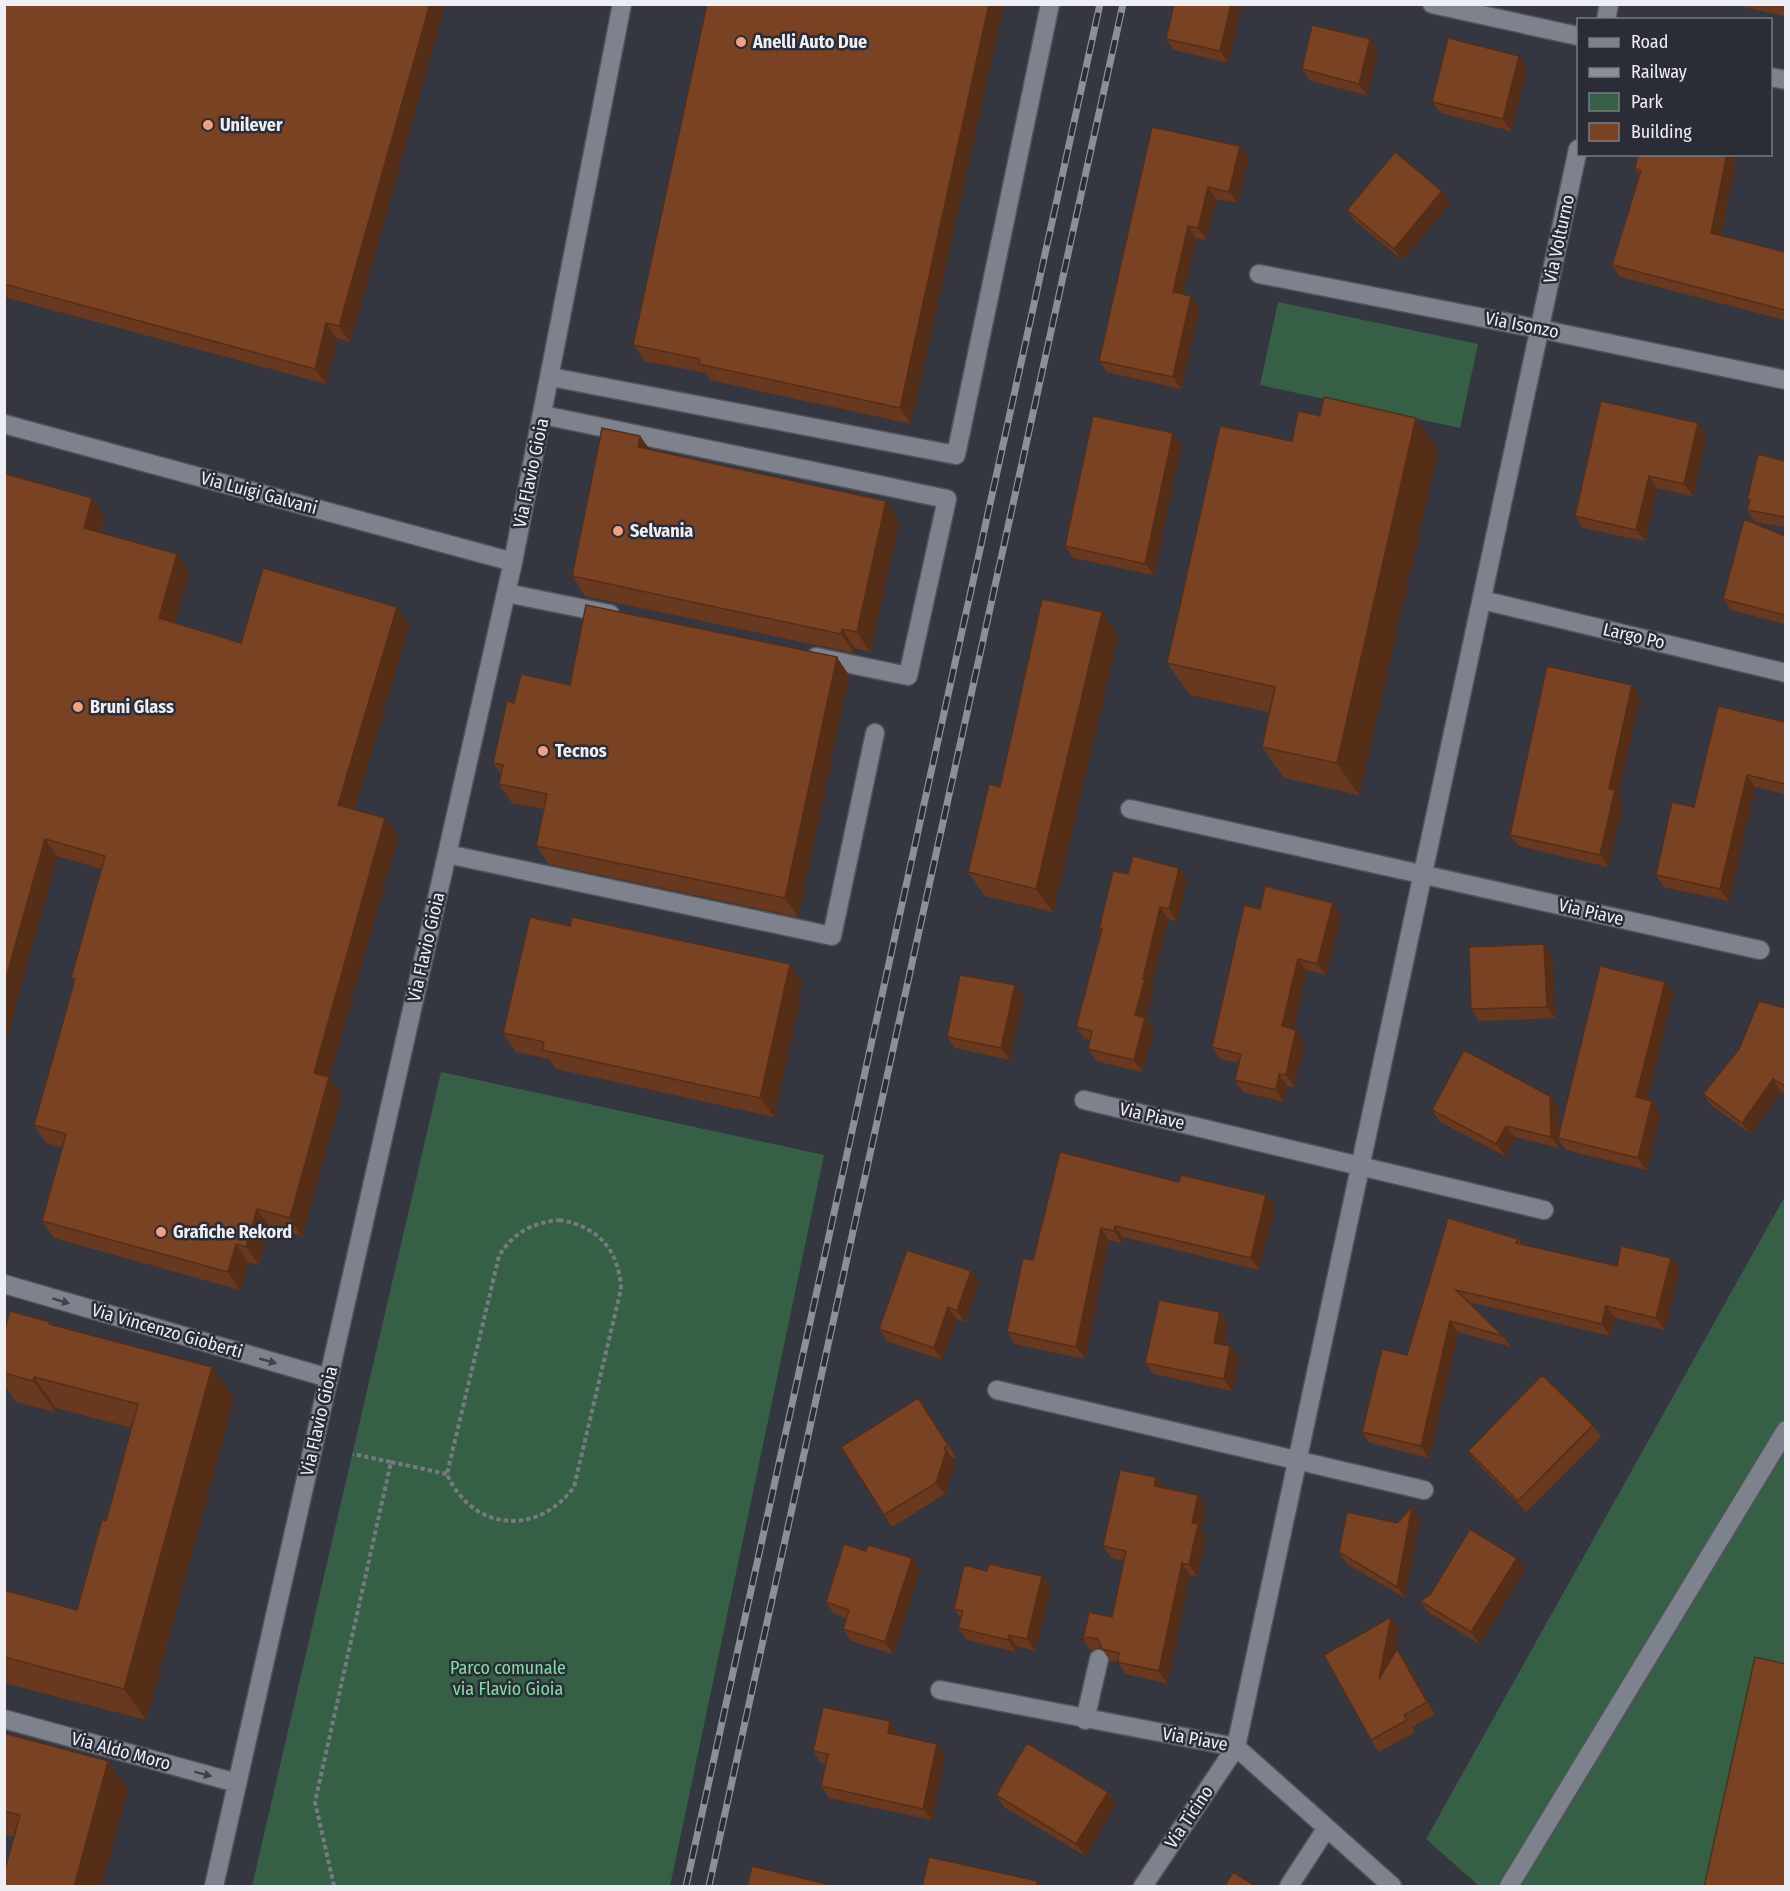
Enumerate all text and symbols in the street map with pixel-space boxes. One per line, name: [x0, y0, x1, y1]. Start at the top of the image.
legend: [1577, 18, 1772, 156]
place label: Anelli Auto Due: [752, 31, 867, 53]
text: Road: [1631, 31, 1668, 53]
marker: Anelli Auto Due: [734, 35, 748, 49]
text: Railway: [1631, 61, 1687, 83]
text: Park: [1631, 91, 1664, 113]
place label: Unilever: [220, 114, 283, 136]
marker: Unilever: [201, 118, 215, 132]
text: Building: [1631, 121, 1692, 143]
street label: Via Volturno: [1539, 193, 1579, 285]
street label: Via Isonzo: [1483, 307, 1561, 343]
street label: Via Flavio Gioia: [509, 416, 553, 530]
street label: Via Luigi Galvani: [198, 467, 320, 519]
place label: Selvania: [630, 520, 693, 542]
marker: Selvania: [611, 524, 625, 538]
street label: Largo Po: [1601, 618, 1667, 654]
place label: Bruni Glass: [90, 696, 174, 718]
marker: Bruni Glass: [71, 700, 85, 714]
place label: Tecnos: [555, 740, 607, 762]
marker: Tecnos: [536, 744, 550, 758]
street label: Via Flavio Gioia: [403, 890, 449, 1004]
street label: Via Piave: [1556, 894, 1626, 930]
street label: Via Piave: [1117, 1098, 1187, 1134]
place label: Grafiche Rekord: [173, 1221, 292, 1243]
marker: Grafiche Rekord: [154, 1225, 168, 1239]
one-way arrow: [52, 1297, 70, 1306]
street label: Via Vincenzo Gioberti: [89, 1299, 245, 1363]
one-way arrow: [259, 1357, 277, 1366]
street label: Via Flavio Gioia: [296, 1364, 342, 1478]
park label: Parco comunale via Flavio Gioia: [450, 1657, 566, 1700]
street label: Via Piave: [1161, 1722, 1230, 1756]
street label: Via Aldo Moro: [69, 1727, 173, 1775]
one-way arrow: [194, 1770, 212, 1779]
street label: Via Ticino: [1160, 1781, 1218, 1853]

